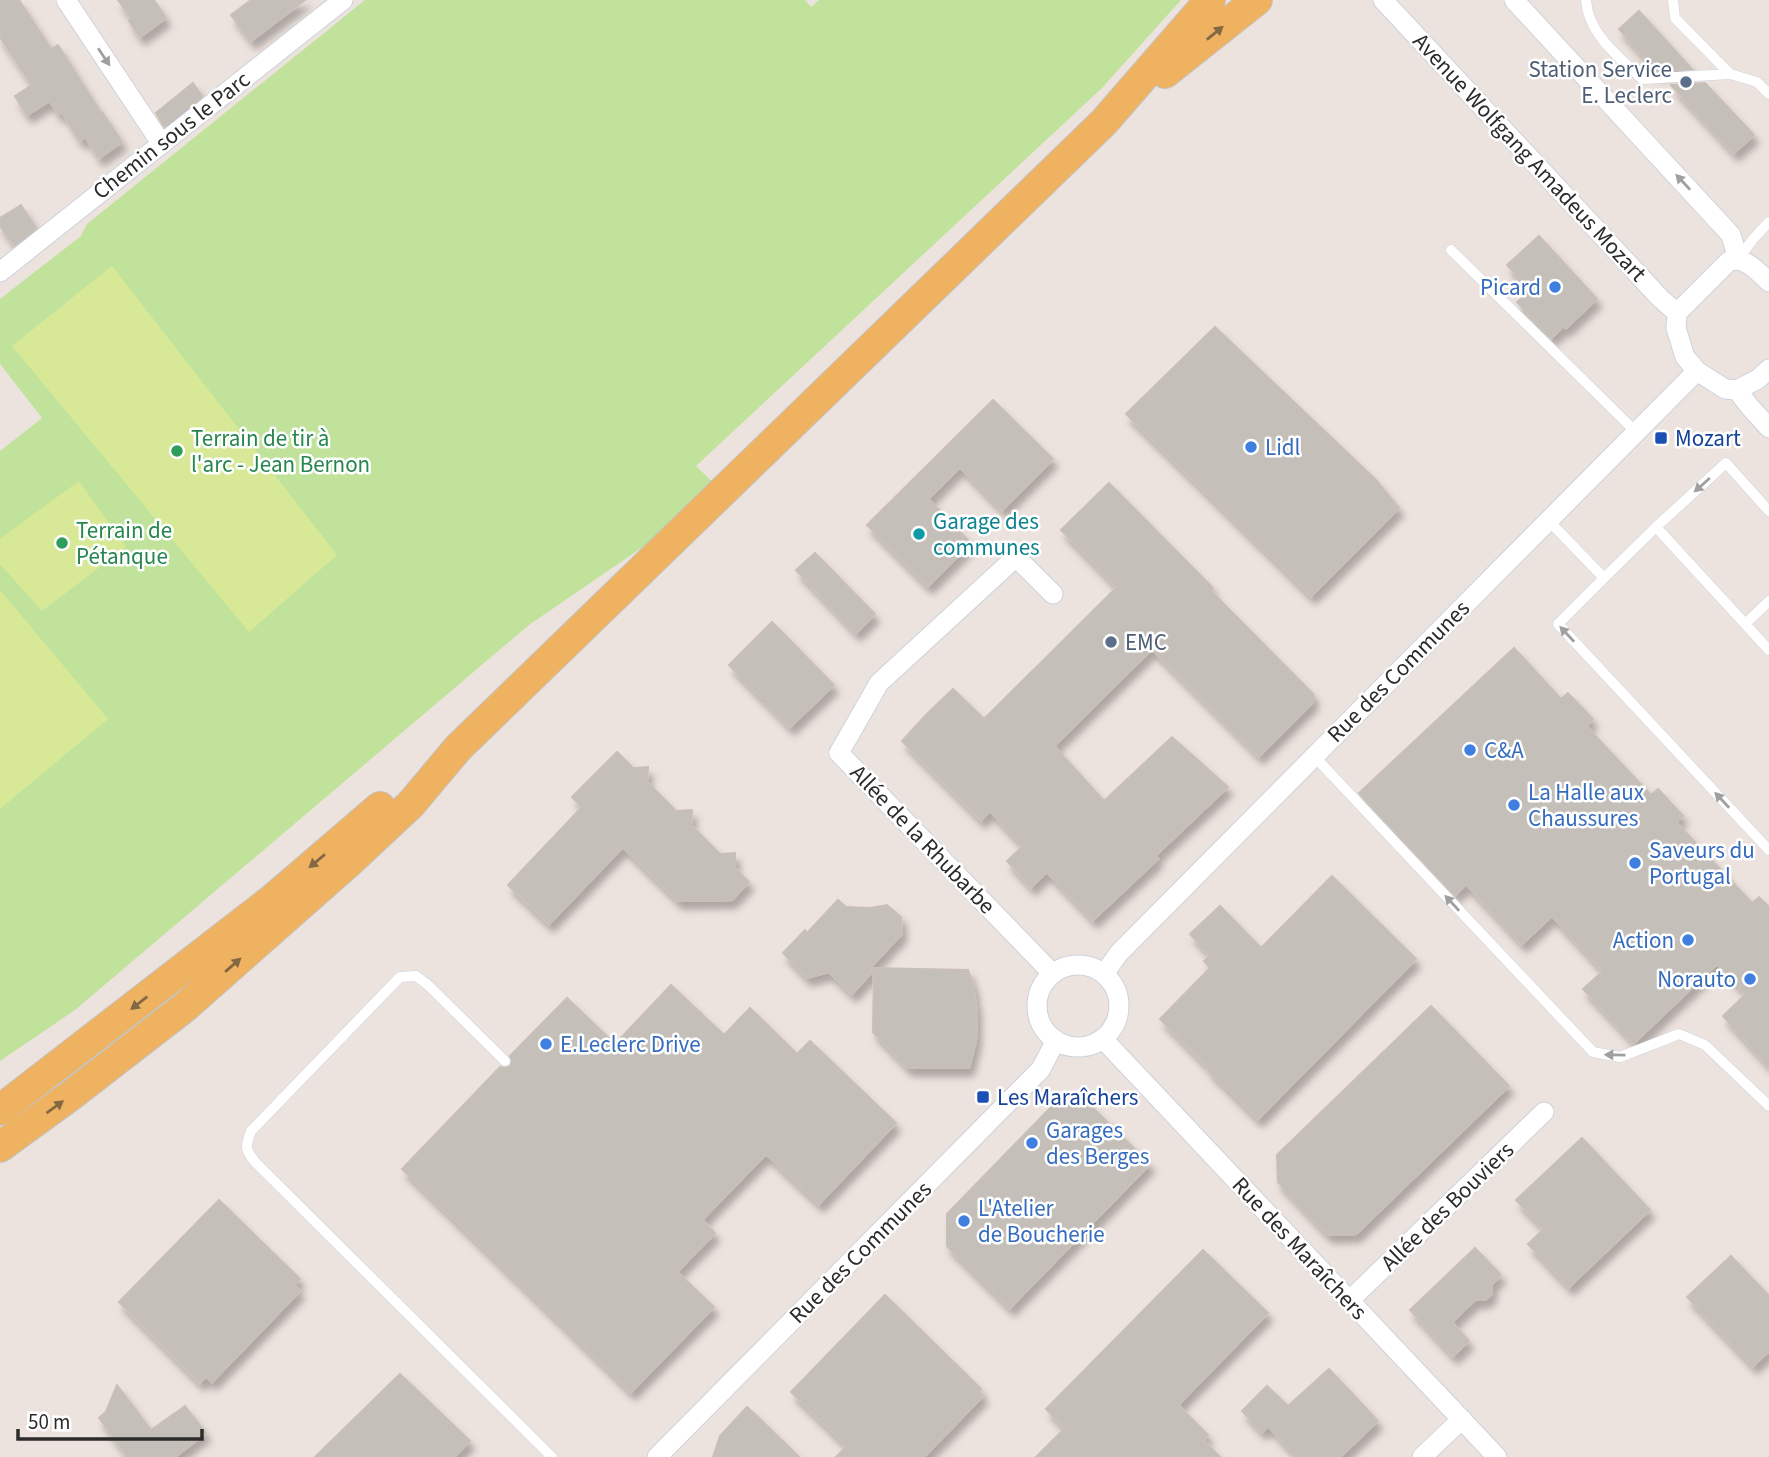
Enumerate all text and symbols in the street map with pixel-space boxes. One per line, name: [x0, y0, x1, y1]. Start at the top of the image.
one-way arrow: [1206, 26, 1224, 41]
street label: Avenue Wolfgang Amadeus Mozart: [1405, 26, 1654, 289]
one-way arrow: [97, 48, 111, 66]
place label: Station Service E. Leclerc: [1529, 53, 1672, 112]
street label: Chemin sous le Parc: [86, 63, 257, 207]
marker: Station Service E. Leclerc: [1678, 74, 1694, 90]
one-way arrow: [1675, 174, 1691, 191]
place label: Picard: [1480, 271, 1541, 304]
marker: Picard: [1547, 279, 1563, 295]
place label: Terrain de tir à l'arc - Jean Bernon: [191, 422, 370, 481]
place label: Mozart: [1675, 422, 1741, 455]
marker: Mozart: [1653, 430, 1669, 446]
place label: Lidl: [1265, 431, 1300, 464]
marker: Lidl: [1243, 439, 1259, 455]
marker: Terrain de tir à l'arc - Jean Bernon: [169, 443, 185, 459]
one-way arrow: [1694, 476, 1711, 492]
place label: Garage des communes: [933, 505, 1040, 564]
place label: Terrain de Pétanque: [76, 514, 172, 573]
marker: Garage des communes: [911, 526, 927, 542]
marker: Terrain de Pétanque: [54, 535, 70, 551]
street label: Rue des Communes: [1320, 593, 1477, 750]
one-way arrow: [1559, 625, 1575, 643]
place label: EMC: [1125, 626, 1167, 659]
marker: EMC: [1103, 634, 1119, 650]
place label: C&A: [1484, 734, 1524, 767]
marker: C&A: [1462, 742, 1478, 758]
street label: Allée de la Rhubarbe: [842, 757, 1003, 922]
place label: La Halle aux Chaussures: [1528, 776, 1644, 835]
one-way arrow: [1715, 792, 1731, 809]
marker: La Halle aux Chaussures: [1506, 797, 1522, 813]
place label: Saveurs du Portugal: [1649, 834, 1755, 893]
one-way arrow: [308, 853, 326, 869]
marker: Saveurs du Portugal: [1627, 855, 1643, 871]
one-way arrow: [1445, 895, 1461, 912]
place label: Action: [1613, 924, 1674, 957]
marker: Action: [1680, 932, 1696, 948]
one-way arrow: [224, 957, 241, 973]
place label: Norauto: [1657, 963, 1736, 996]
marker: Norauto: [1742, 971, 1758, 987]
one-way arrow: [131, 996, 149, 1011]
place label: E.Leclerc Drive: [560, 1028, 701, 1061]
marker: E.Leclerc Drive: [538, 1036, 554, 1052]
one-way arrow: [1604, 1049, 1626, 1060]
place label: Les Maraîchers: [997, 1081, 1139, 1114]
marker: Les Maraîchers: [975, 1089, 991, 1105]
one-way arrow: [46, 1099, 64, 1114]
place label: Garages des Berges: [1046, 1114, 1149, 1173]
street label: Allée des Bouviers: [1373, 1134, 1521, 1279]
marker: Garages des Berges: [1024, 1135, 1040, 1151]
street label: Rue des Maraîchers: [1224, 1169, 1375, 1327]
street label: Rue des Communes: [782, 1174, 939, 1331]
place label: L'Atelier de Boucherie: [978, 1192, 1105, 1251]
marker: L'Atelier de Boucherie: [956, 1213, 972, 1229]
scale bar: [18, 1398, 201, 1442]
text: 50 m: [28, 1407, 70, 1437]

